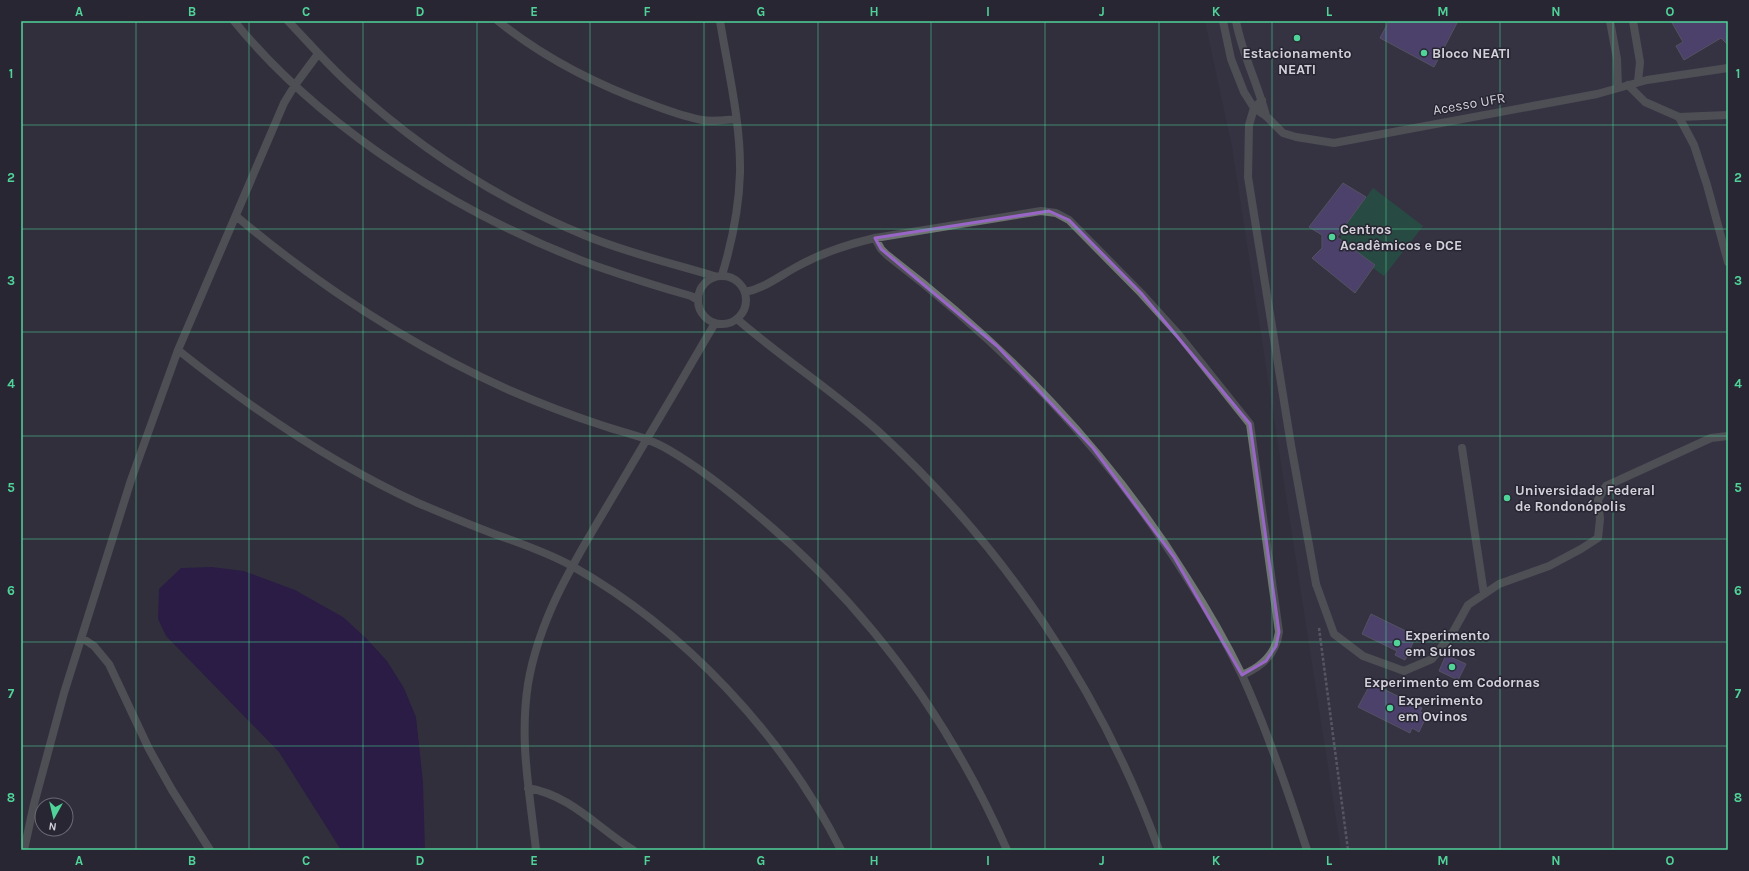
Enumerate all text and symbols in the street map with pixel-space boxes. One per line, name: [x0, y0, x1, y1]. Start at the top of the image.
text: A: [75, 4, 83, 19]
text: B: [188, 4, 196, 19]
text: C: [302, 4, 310, 19]
text: D: [416, 4, 425, 19]
text: E: [530, 4, 538, 19]
text: F: [643, 4, 651, 19]
text: G: [757, 4, 765, 19]
text: H: [869, 4, 879, 19]
text: I: [986, 4, 990, 19]
text: J: [1099, 4, 1105, 19]
text: K: [1212, 4, 1221, 19]
text: L: [1326, 4, 1333, 19]
text: M: [1437, 4, 1449, 19]
text: N: [1551, 4, 1561, 19]
text: O: [1666, 4, 1675, 19]
marker: Estacionamento NEATI: [1292, 33, 1302, 43]
place label: Estacionamento NEATI: [1242, 45, 1352, 78]
place label: Bloco NEATI: [1432, 45, 1510, 62]
marker: Bloco NEATI: [1419, 48, 1429, 58]
text: 1: [9, 66, 13, 81]
text: 1: [1736, 66, 1740, 81]
street label: Acesso UFR: [1431, 89, 1507, 119]
text: 2: [7, 170, 15, 185]
text: 2: [1734, 170, 1742, 185]
place label: Centros Acadêmicos e DCE: [1340, 221, 1462, 254]
marker: Centros Acadêmicos e DCE: [1327, 232, 1337, 242]
text: 3: [7, 273, 15, 288]
text: 3: [1734, 273, 1742, 288]
text: 4: [7, 376, 15, 391]
text: 4: [1734, 376, 1742, 391]
text: 5: [7, 480, 15, 495]
text: 5: [1734, 480, 1742, 495]
place label: Universidade Federal de Rondonópolis: [1515, 482, 1655, 515]
marker: Universidade Federal de Rondonópolis: [1502, 493, 1512, 503]
text: 6: [7, 583, 15, 598]
text: 6: [1734, 583, 1742, 598]
place label: Experimento em Suínos: [1405, 627, 1490, 660]
marker: Experimento em Suínos: [1392, 638, 1402, 648]
marker: Experimento em Codornas: [1447, 662, 1457, 672]
place label: Experimento em Codornas: [1364, 674, 1540, 691]
text: 7: [8, 686, 15, 701]
text: 7: [1735, 686, 1742, 701]
place label: Experimento em Ovinos: [1398, 692, 1483, 725]
marker: Experimento em Ovinos: [1385, 703, 1395, 713]
text: 8: [7, 790, 15, 805]
text: 8: [1734, 790, 1742, 805]
north arrow: [34, 797, 74, 837]
text: N: [48, 819, 57, 833]
text: A: [75, 853, 83, 868]
text: B: [188, 853, 196, 868]
text: C: [302, 853, 310, 868]
text: D: [416, 853, 425, 868]
text: E: [530, 853, 538, 868]
text: F: [643, 853, 651, 868]
text: G: [757, 853, 765, 868]
text: H: [869, 853, 879, 868]
text: I: [986, 853, 990, 868]
text: J: [1099, 853, 1105, 868]
text: K: [1212, 853, 1221, 868]
text: L: [1326, 853, 1333, 868]
text: M: [1437, 853, 1449, 868]
text: N: [1551, 853, 1561, 868]
text: O: [1666, 853, 1675, 868]

